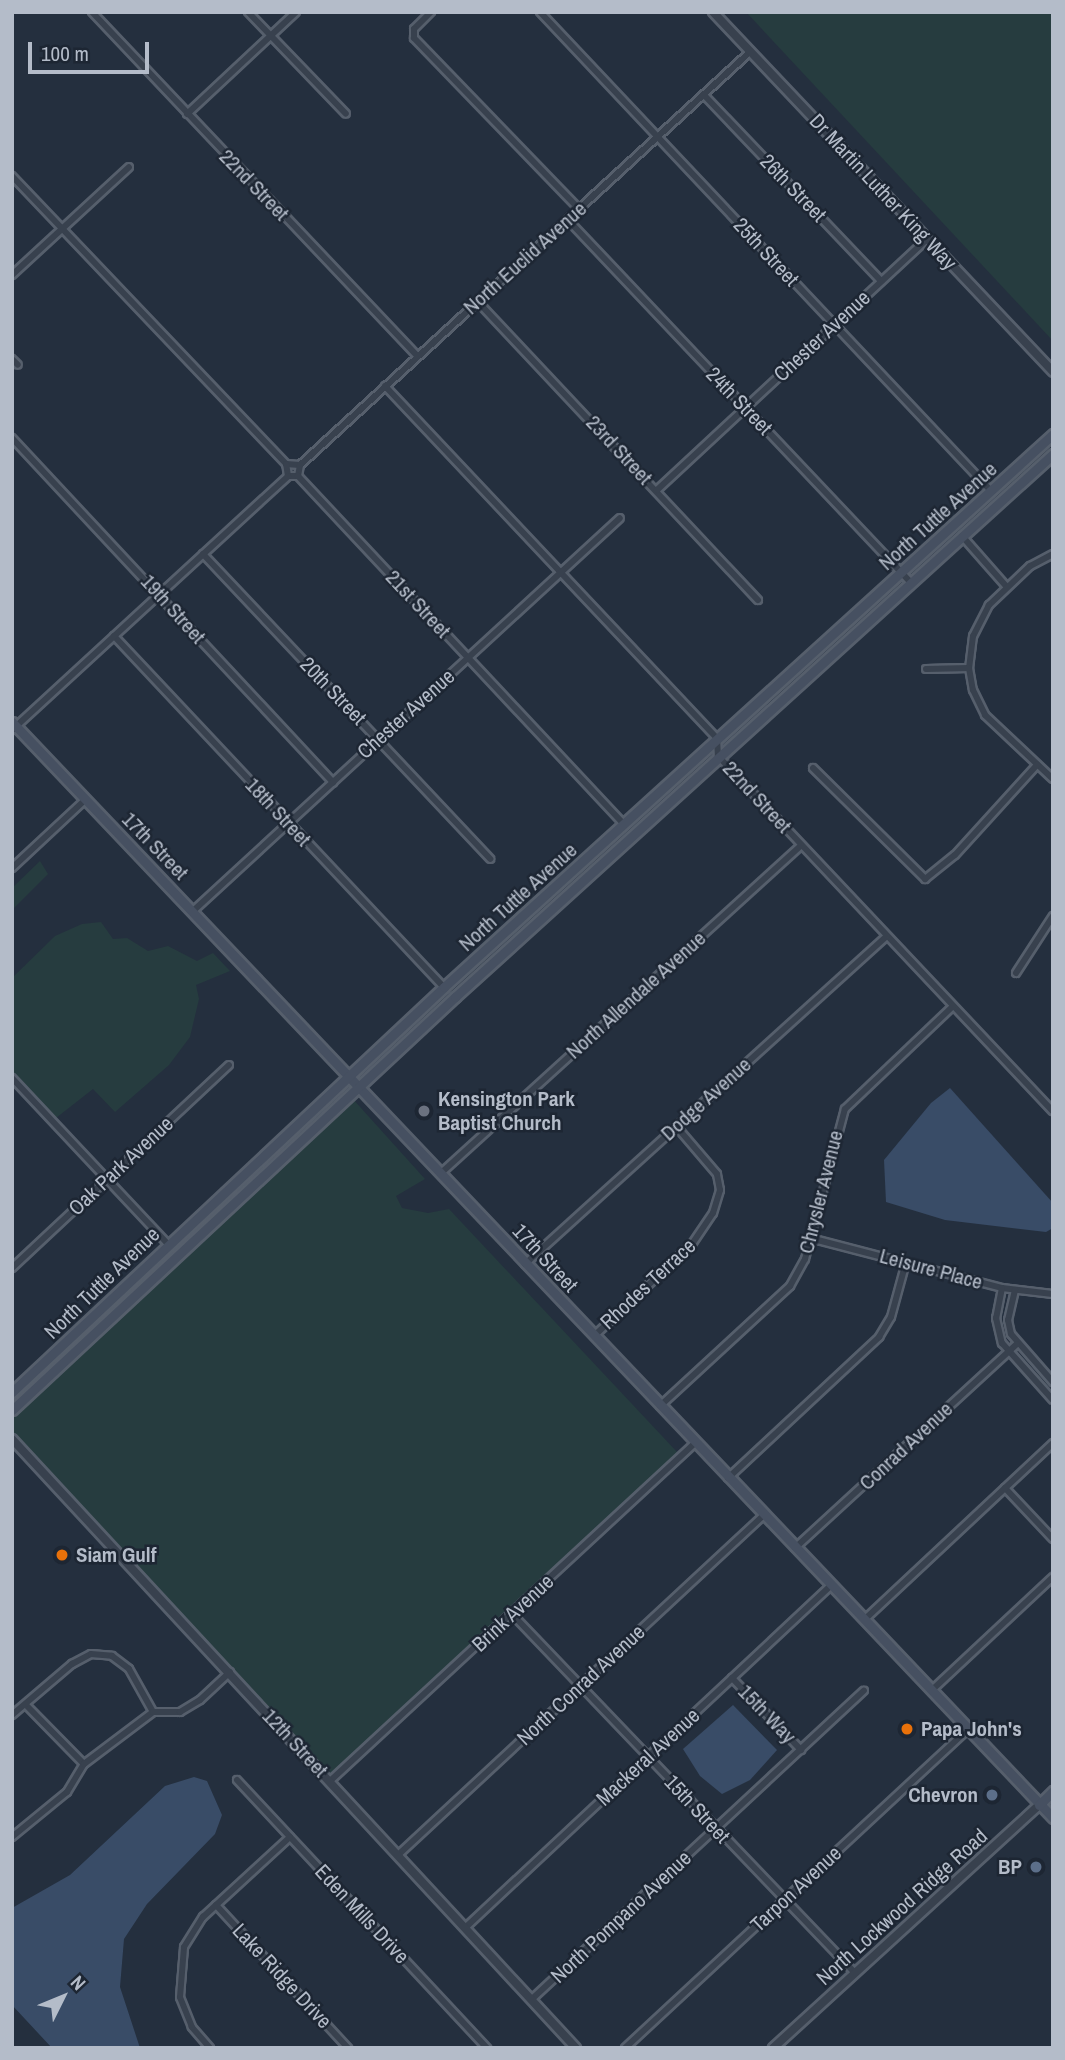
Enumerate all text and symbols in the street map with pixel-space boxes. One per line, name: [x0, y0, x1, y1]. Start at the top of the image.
scale bar: [32, 28, 152, 72]
text: 100 m: [41, 39, 89, 68]
street label: Dr Martin Luther King Way: [804, 109, 962, 275]
street label: 22nd Street: [214, 144, 294, 226]
street label: 26th Street: [755, 149, 831, 227]
street label: North Euclid Avenue: [458, 196, 592, 320]
street label: 25th Street: [728, 213, 804, 291]
street label: Chester Avenue: [768, 285, 876, 387]
street label: 24th Street: [701, 362, 777, 440]
street label: 23rd Street: [581, 410, 657, 490]
street label: North Tuttle Avenue: [873, 456, 1003, 576]
street label: 21st Street: [380, 565, 456, 643]
street label: 19th Street: [135, 569, 211, 649]
street label: 20th Street: [295, 652, 371, 730]
street label: Chester Avenue: [352, 663, 460, 765]
street label: 22nd Street: [717, 756, 797, 838]
street label: 18th Street: [240, 773, 316, 851]
street label: 17th Street: [117, 807, 193, 885]
street label: North Tuttle Avenue: [453, 837, 583, 957]
street label: North Allendale Avenue: [560, 925, 712, 1065]
street label: Dodge Avenue: [655, 1052, 757, 1146]
place label: Kensington Park Baptist Church: [438, 1086, 575, 1136]
marker: Kensington Park Baptist Church: [416, 1103, 432, 1119]
street label: Oak Park Avenue: [63, 1111, 179, 1221]
street label: Chrysler Avenue: [793, 1127, 849, 1257]
street label: 17th Street: [507, 1219, 583, 1297]
street label: North Tuttle Avenue: [39, 1221, 165, 1345]
street label: Rhodes Terrace: [595, 1233, 701, 1335]
street label: Leisure Place: [877, 1243, 985, 1295]
street label: Conrad Avenue: [854, 1396, 958, 1496]
place label: Siam Gulf: [76, 1542, 156, 1568]
marker: Siam Gulf: [54, 1547, 70, 1563]
street label: Brink Avenue: [467, 1569, 559, 1657]
street label: North Conrad Avenue: [512, 1619, 650, 1751]
street label: 15th Way: [733, 1679, 801, 1749]
street label: Mackeral Avenue: [591, 1703, 705, 1811]
street label: 12th Street: [257, 1704, 333, 1782]
place label: Papa John's: [921, 1716, 1022, 1742]
marker: Papa John's: [899, 1721, 915, 1737]
street label: 15th Street: [659, 1770, 735, 1848]
place label: Chevron: [908, 1782, 978, 1808]
marker: Chevron: [984, 1787, 1000, 1803]
street label: North Lockwood Ridge Road: [811, 1824, 993, 1990]
street label: Tarpon Avenue: [745, 1840, 847, 1938]
street label: North Pompano Avenue: [545, 1845, 697, 1989]
place label: BP: [998, 1854, 1022, 1880]
street label: Eden Mills Drive: [310, 1859, 414, 1969]
marker: BP: [1028, 1859, 1044, 1875]
street label: Lake Ridge Drive: [227, 1918, 337, 2034]
north arrow: [28, 1962, 98, 2032]
text: N: [65, 1970, 92, 1996]

